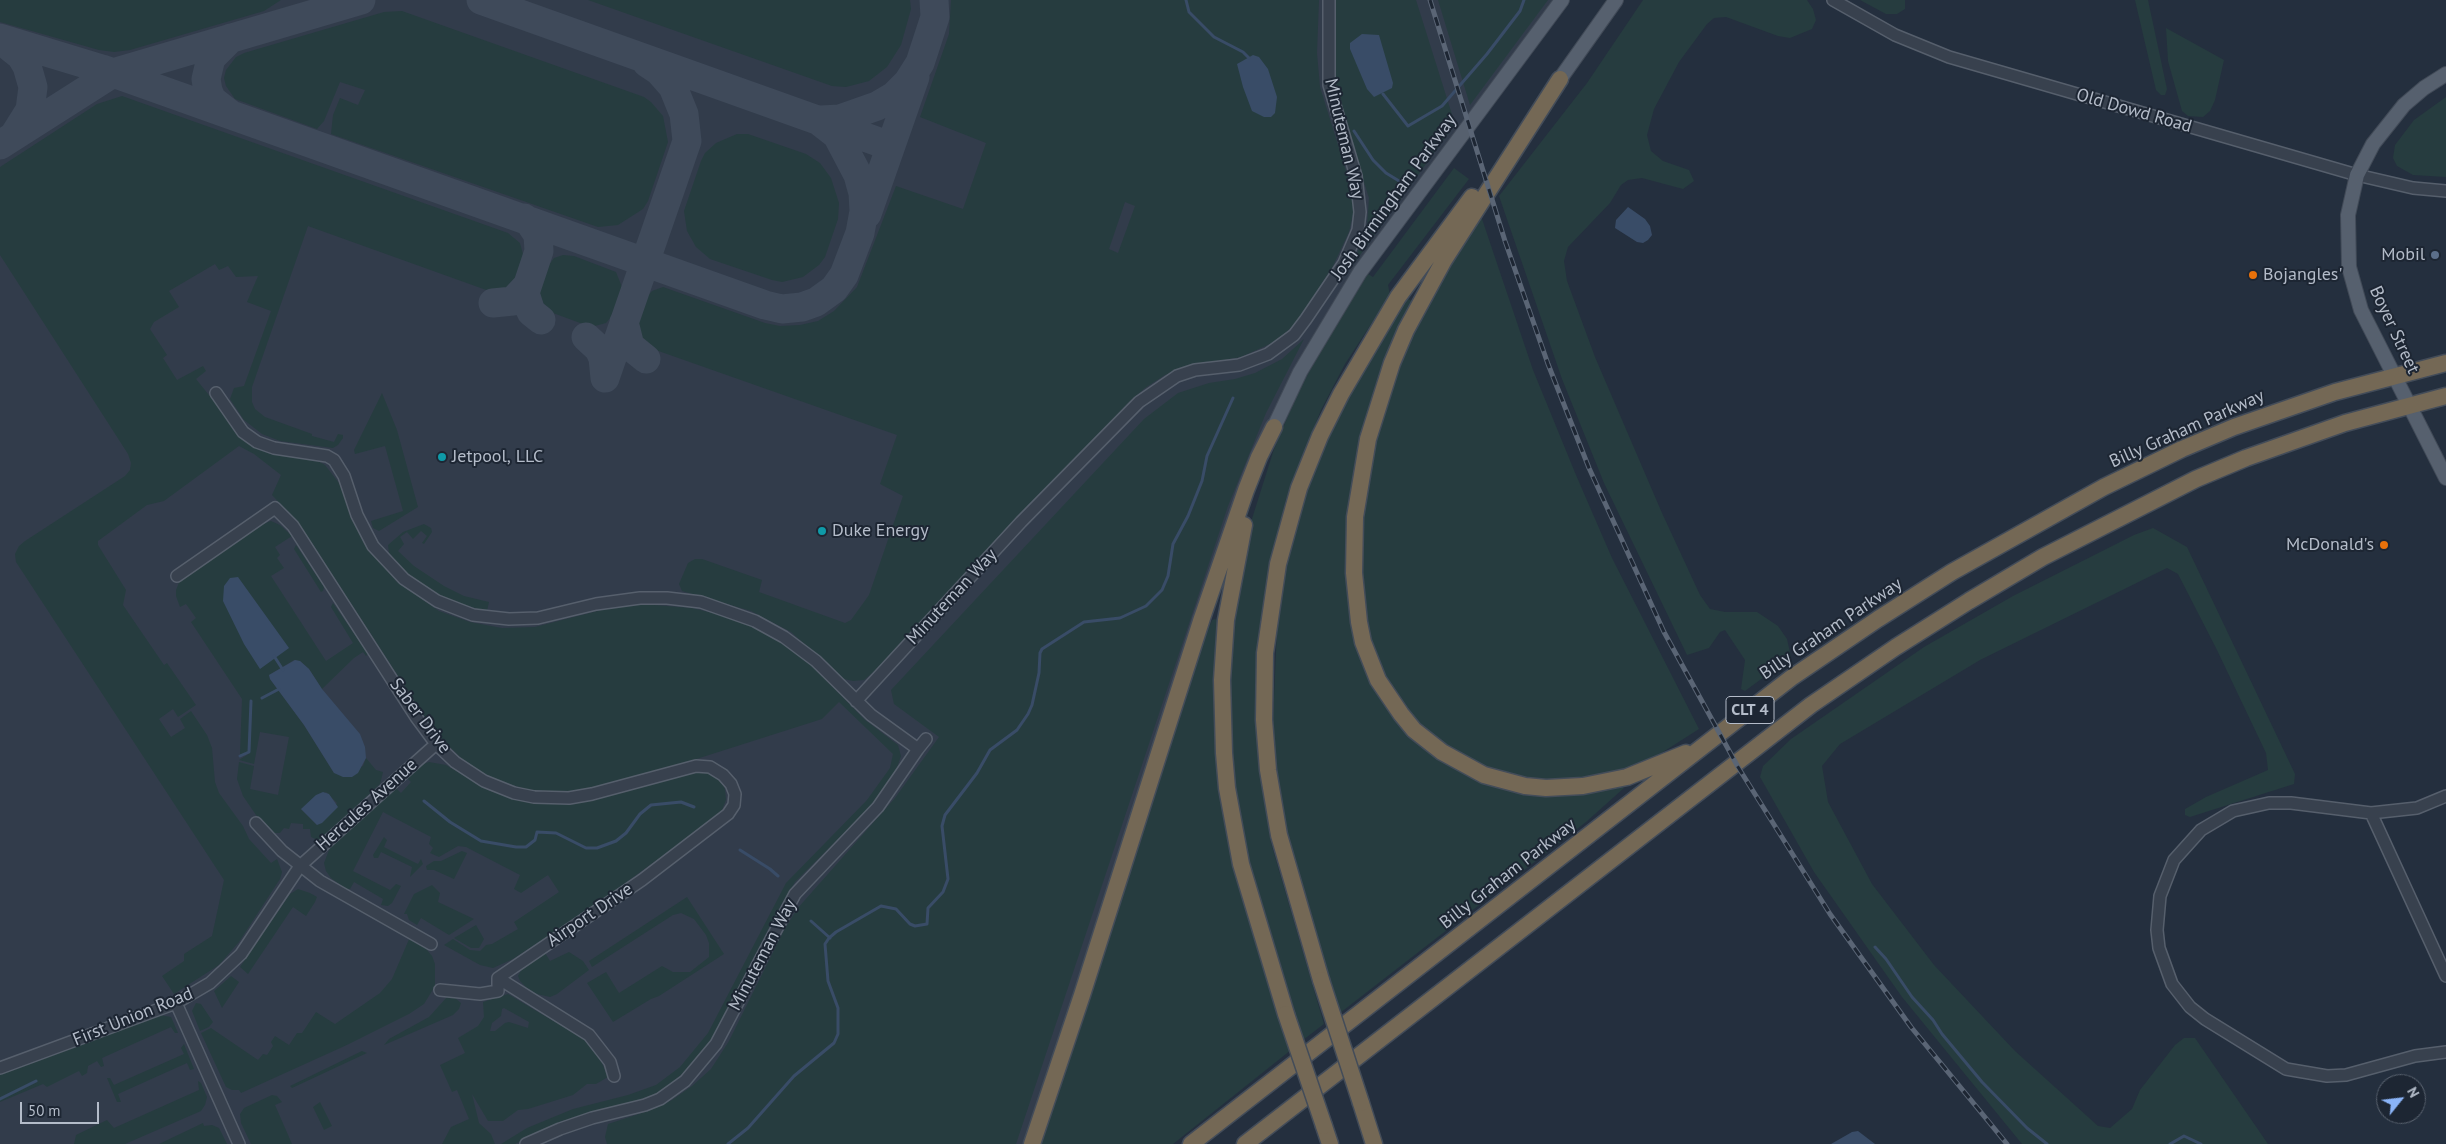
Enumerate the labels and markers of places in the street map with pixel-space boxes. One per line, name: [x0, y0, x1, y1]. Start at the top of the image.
place label: Mobil: [2381, 244, 2425, 266]
marker: Mobil: [2429, 249, 2441, 261]
place label: Bojangles': [2263, 264, 2342, 286]
marker: Bojangles': [2247, 269, 2259, 281]
place label: Jetpool, LLC: [452, 446, 543, 468]
marker: Jetpool, LLC: [436, 451, 448, 463]
place label: Duke Energy: [832, 520, 929, 542]
marker: Duke Energy: [816, 525, 828, 537]
place label: McDonald's: [2286, 534, 2374, 556]
marker: McDonald's: [2378, 539, 2390, 551]

